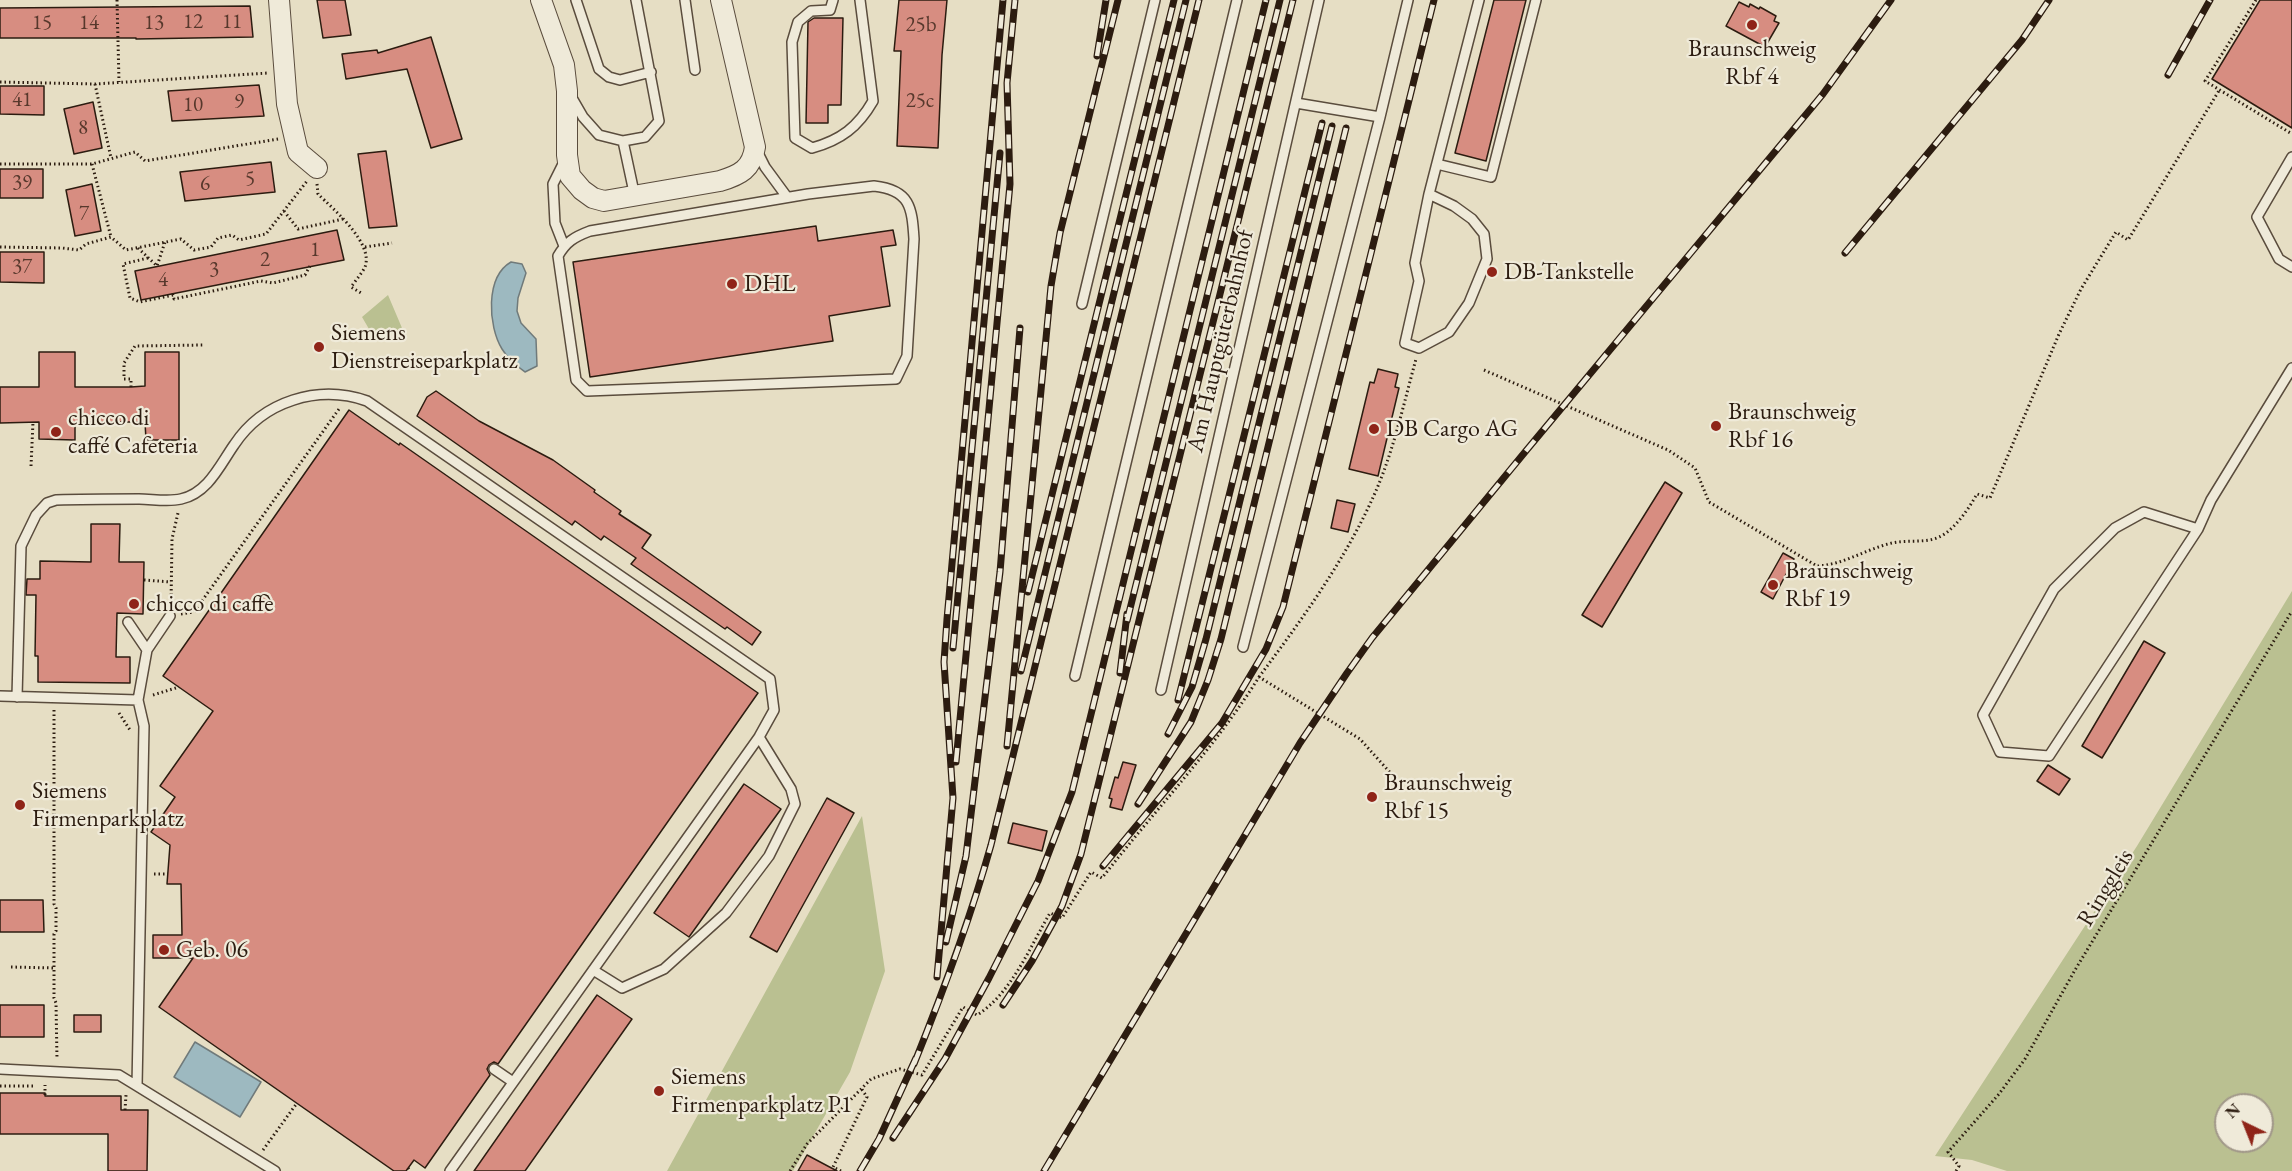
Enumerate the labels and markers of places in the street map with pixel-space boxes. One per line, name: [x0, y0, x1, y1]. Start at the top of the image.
marker: Braunschweig Rbf 4: [1745, 18, 1759, 32]
place label: Braunschweig Rbf 4: [1688, 35, 1816, 91]
place label: DB-Tankstelle: [1504, 258, 1634, 286]
marker: DB-Tankstelle: [1485, 265, 1499, 279]
place label: DHL: [744, 270, 796, 298]
marker: DHL: [725, 277, 739, 291]
place label: Siemens Dienstreiseparkplatz: [331, 319, 518, 375]
marker: Siemens Dienstreiseparkplatz: [312, 340, 326, 354]
place label: Braunschweig Rbf 16: [1728, 398, 1856, 454]
place label: chicco di caffé Cafeteria: [68, 404, 198, 460]
place label: DB Cargo AG: [1386, 415, 1518, 443]
marker: Braunschweig Rbf 16: [1709, 419, 1723, 433]
marker: DB Cargo AG: [1367, 422, 1381, 436]
marker: chicco di caffé Cafeteria: [49, 425, 63, 439]
place label: Braunschweig Rbf 19: [1785, 557, 1913, 613]
marker: Braunschweig Rbf 19: [1766, 578, 1780, 592]
place label: chicco di caffè: [146, 590, 274, 618]
marker: chicco di caffè: [127, 597, 141, 611]
place label: Braunschweig Rbf 15: [1384, 769, 1512, 825]
place label: Siemens Firmenparkplatz: [32, 777, 184, 833]
marker: Braunschweig Rbf 15: [1365, 790, 1379, 804]
marker: Siemens Firmenparkplatz: [13, 798, 27, 812]
place label: Geb. 06: [176, 936, 248, 964]
marker: Geb. 06: [157, 943, 171, 957]
place label: Siemens Firmenparkplatz P1: [671, 1063, 852, 1119]
marker: Siemens Firmenparkplatz P1: [652, 1084, 666, 1098]

